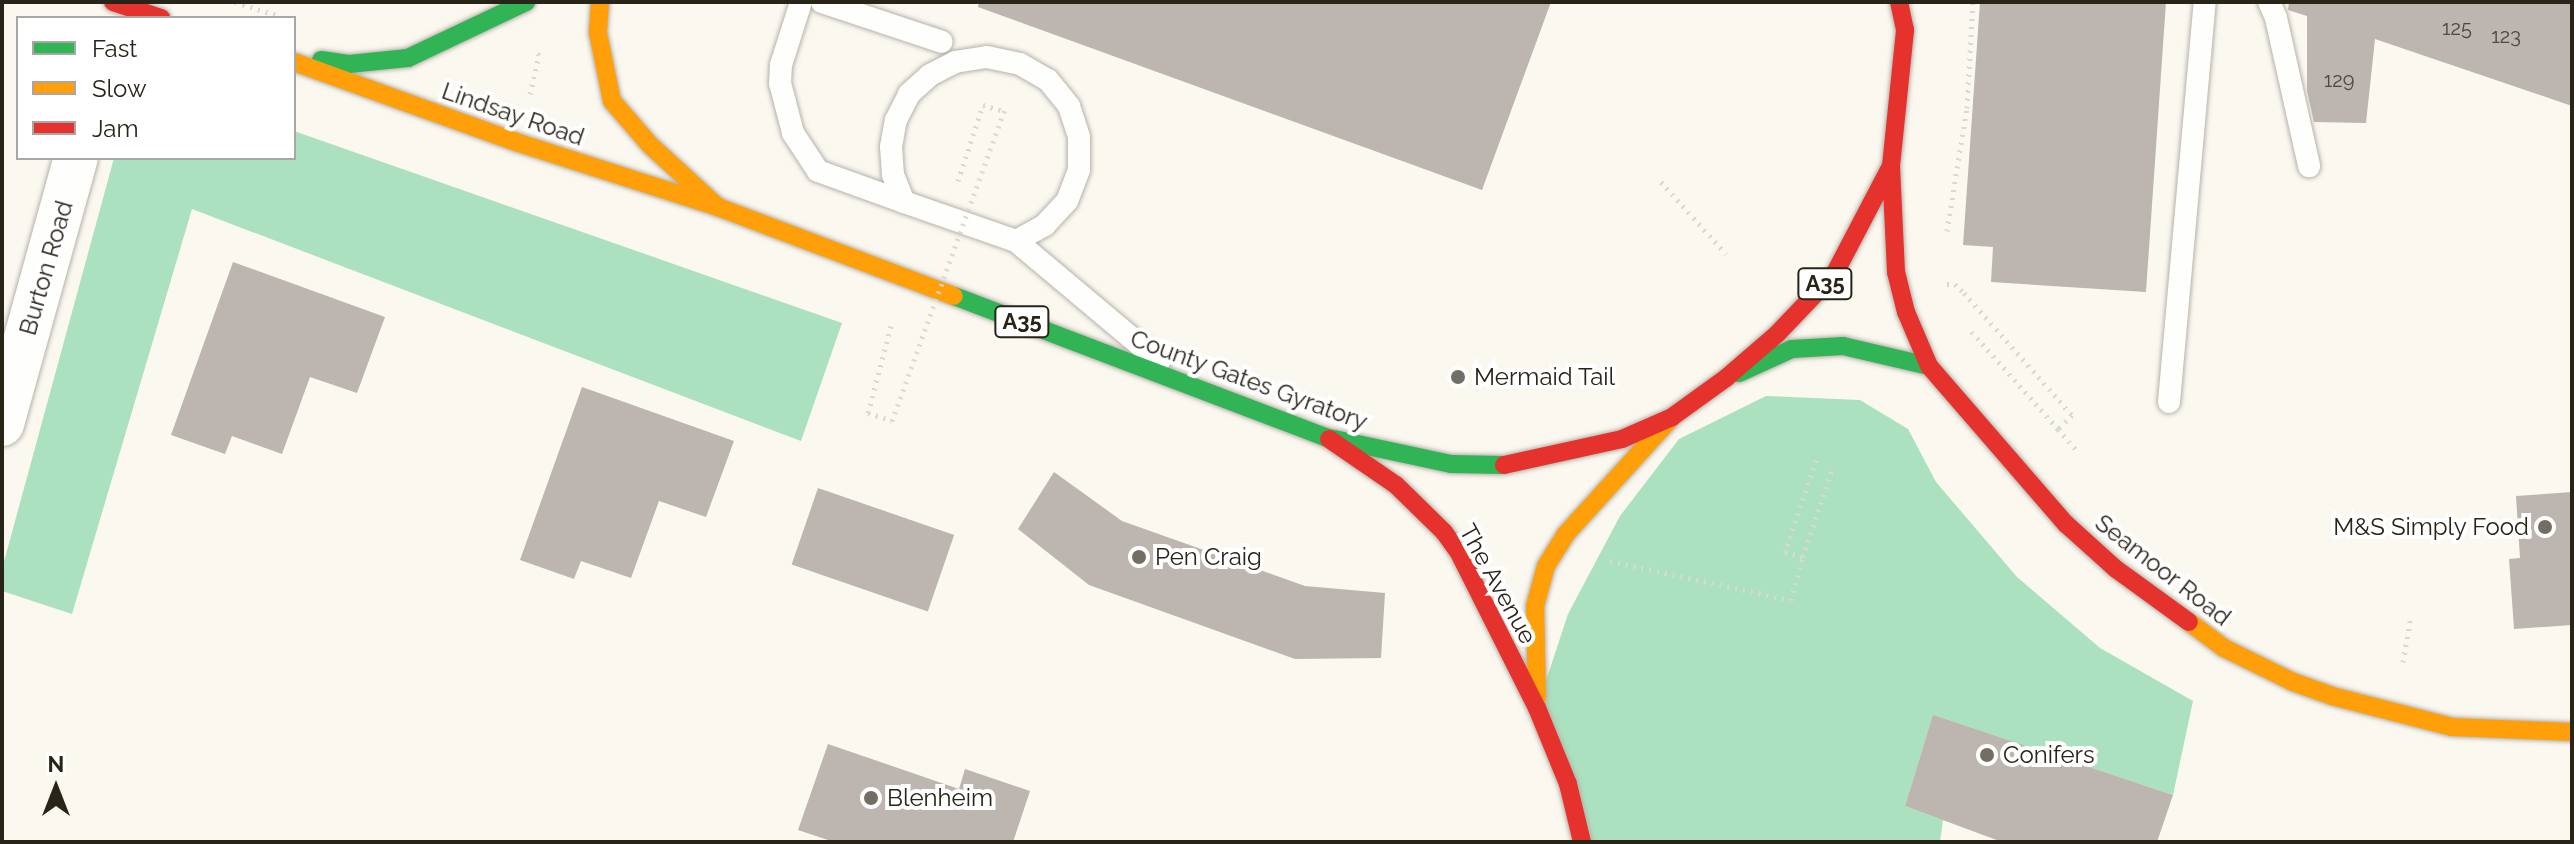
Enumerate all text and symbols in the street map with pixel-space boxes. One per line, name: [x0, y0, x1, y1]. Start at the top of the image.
legend: [16, 16, 296, 160]
house number: 125: [2442, 16, 2472, 40]
house number: 123: [2491, 24, 2521, 48]
text: Fast: [92, 34, 137, 63]
house number: 129: [2324, 68, 2354, 92]
text: Slow: [92, 74, 146, 103]
street label: Lindsay Road: [438, 76, 588, 152]
text: Jam: [92, 114, 138, 143]
street label: Burton Road: [13, 197, 79, 339]
road number: A35: [1797, 266, 1853, 302]
road number: A35: [994, 304, 1050, 340]
street label: County Gates Gyratory: [1126, 324, 1372, 436]
place label: Mermaid Tail: [1474, 363, 1616, 391]
marker: Mermaid Tail: [1449, 368, 1467, 386]
street label: Seamoor Road: [2089, 508, 2237, 632]
place label: M&S Simply Food: [2332, 513, 2529, 541]
marker: M&S Simply Food: [2536, 518, 2554, 536]
street label: The Avenue: [1453, 519, 1543, 649]
place label: Pen Craig: [1155, 543, 1262, 571]
marker: Pen Craig: [1130, 548, 1148, 566]
place label: Conifers: [2003, 741, 2095, 769]
marker: Conifers: [1978, 746, 1996, 764]
north arrow: [16, 748, 96, 828]
text: N: [48, 751, 64, 777]
place label: Blenheim: [887, 784, 993, 812]
marker: Blenheim: [862, 789, 880, 807]

